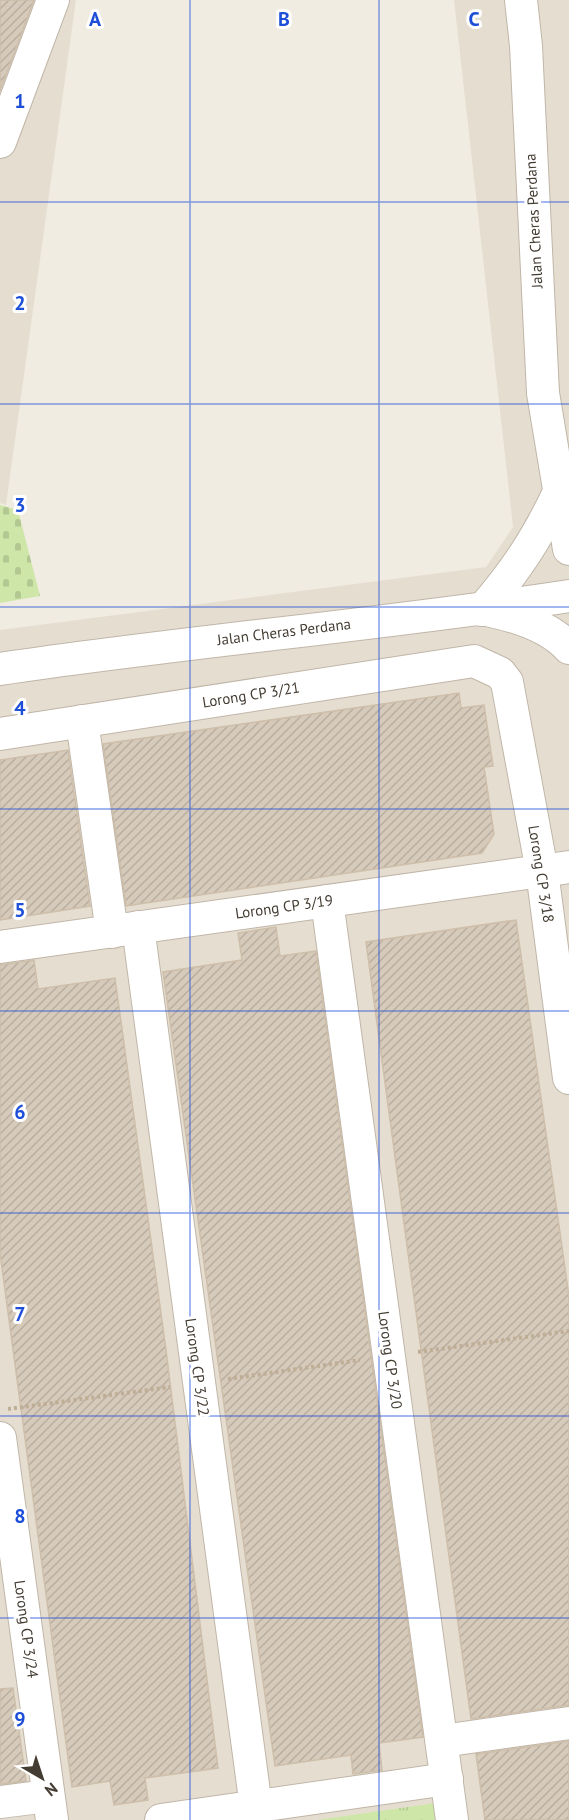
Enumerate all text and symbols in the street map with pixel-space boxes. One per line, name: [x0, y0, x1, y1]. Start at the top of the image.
text: A: [89, 6, 102, 32]
text: B: [278, 6, 290, 32]
text: C: [468, 6, 480, 32]
text: 1: [14, 88, 26, 114]
street label: Jalan Cheras Perdana: [520, 153, 547, 290]
text: 2: [14, 290, 26, 316]
text: 3: [14, 492, 26, 518]
street label: Jalan Cheras Perdana: [215, 614, 352, 649]
street label: Lorong CP 3/21: [201, 677, 301, 712]
text: 4: [14, 695, 26, 721]
street label: Lorong CP 3/18: [524, 824, 559, 924]
street label: Lorong CP 3/19: [234, 890, 334, 923]
text: 5: [14, 897, 26, 923]
text: 6: [14, 1099, 26, 1125]
text: 7: [14, 1301, 26, 1327]
street label: Lorong CP 3/20: [374, 1310, 407, 1410]
street label: Lorong CP 3/22: [181, 1317, 214, 1417]
text: 8: [14, 1503, 26, 1529]
street label: Lorong CP 3/24: [10, 1579, 43, 1679]
text: 9: [14, 1706, 26, 1732]
north arrow: [12, 1748, 72, 1808]
text: N: [41, 1779, 62, 1801]

